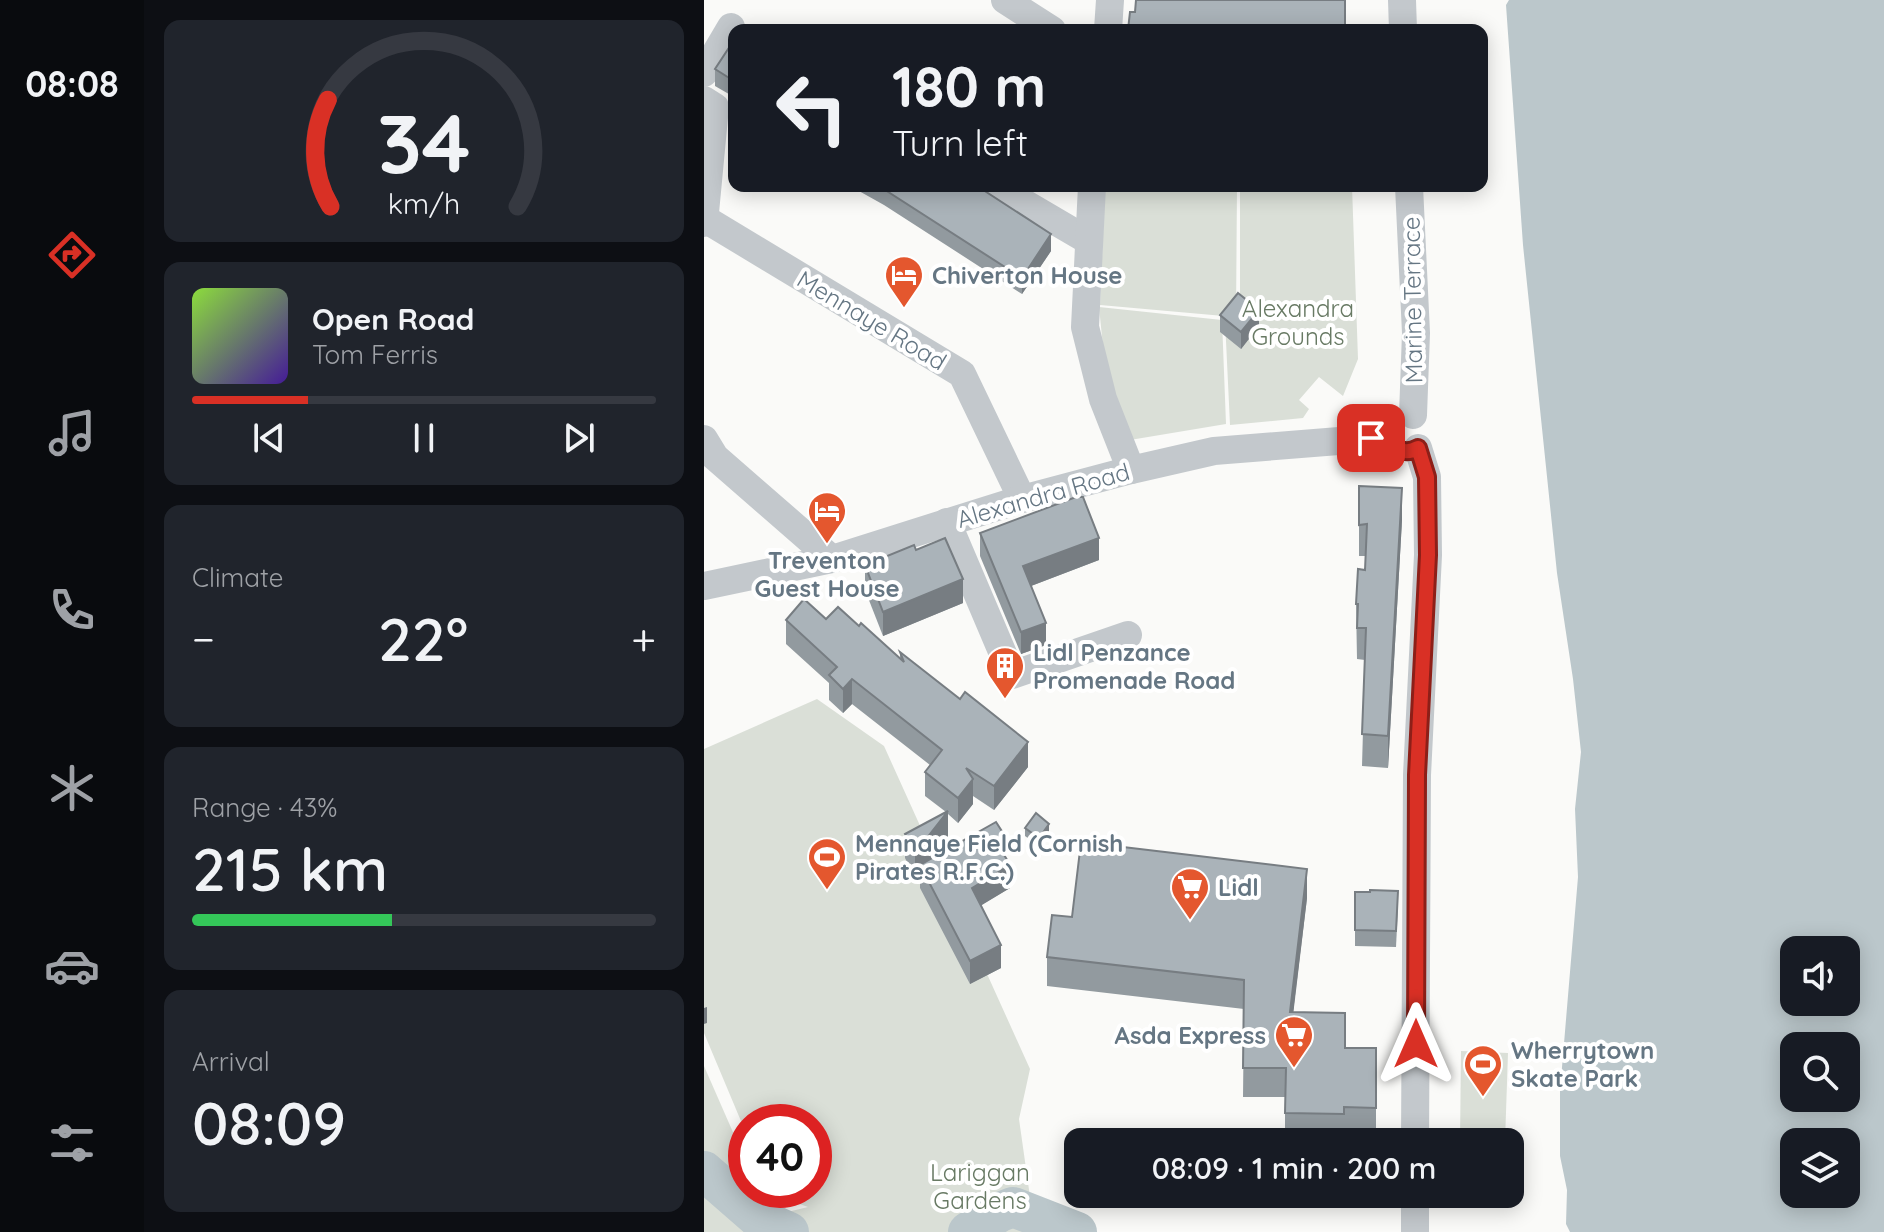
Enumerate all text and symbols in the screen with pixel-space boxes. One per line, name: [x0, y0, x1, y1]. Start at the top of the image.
text: 180 m: [892, 51, 1046, 121]
icon: left: [760, 56, 864, 160]
text: 08:08: [25, 61, 119, 106]
text: 34: [377, 90, 471, 194]
text: Turn left: [892, 120, 1028, 165]
text: km/h: [388, 185, 460, 221]
street label: Marine Terrace: [1396, 216, 1428, 384]
icon: directions: [44, 227, 100, 283]
hotel icon: Chiverton House: [883, 254, 925, 309]
place label: Chiverton House: [932, 260, 1122, 290]
street label: Mennaye Road: [792, 264, 952, 376]
park label: Alexandra Grounds: [1242, 293, 1354, 351]
text: Open Road: [312, 300, 474, 338]
text: Tom Ferris: [312, 338, 438, 371]
pin: [1337, 404, 1405, 472]
icon: music: [44, 405, 100, 461]
icon: previous: [247, 416, 291, 460]
icon: pause: [402, 416, 446, 460]
icon: next: [557, 416, 601, 460]
icon: arrive: [1349, 416, 1393, 460]
street label: Alexandra Road: [953, 456, 1133, 534]
hotel icon: Treventon Guest House: [806, 490, 848, 545]
place label: Treventon Guest House: [754, 545, 900, 603]
text: Climate: [192, 561, 283, 594]
icon: phone: [44, 582, 100, 638]
text: 22°: [378, 601, 468, 676]
text: −: [192, 611, 215, 666]
text: +: [631, 611, 656, 666]
place label: Lidl Penzance Promenade Road: [1033, 637, 1235, 695]
building icon: Lidl Penzance Promenade Road: [984, 645, 1026, 700]
icon: climate: [44, 760, 100, 816]
text: Range · 43%: [192, 791, 337, 824]
place label: Mennaye Field (Cornish Pirates R.F.C.): [855, 828, 1123, 886]
text: 215 km: [192, 831, 388, 906]
sports icon: Mennaye Field (Cornish Pirates R.F.C.): [806, 836, 848, 891]
supermarket icon: Lidl: [1169, 866, 1211, 921]
place label: Lidl: [1218, 872, 1259, 902]
map controls: [1780, 936, 1860, 1208]
button: sound: [1780, 936, 1860, 1016]
icon: car: [44, 938, 100, 994]
position arrow: [1374, 1002, 1458, 1086]
supermarket icon: Asda Express: [1273, 1014, 1315, 1069]
place label: Asda Express: [1115, 1020, 1266, 1050]
button: search: [1780, 1032, 1860, 1112]
place label: Wherrytown Skate Park: [1511, 1035, 1654, 1093]
sports icon: Wherrytown Skate Park: [1462, 1043, 1504, 1098]
text: Arrival: [192, 1045, 270, 1078]
text: 08:09: [192, 1085, 346, 1160]
speed limit sign: 40: [728, 1104, 832, 1208]
icon: filters: [44, 1115, 100, 1171]
button: layers: [1780, 1128, 1860, 1208]
text: 08:09 · 1 min · 200 m: [1152, 1149, 1436, 1187]
park label: Lariggan Gardens: [930, 1157, 1030, 1215]

